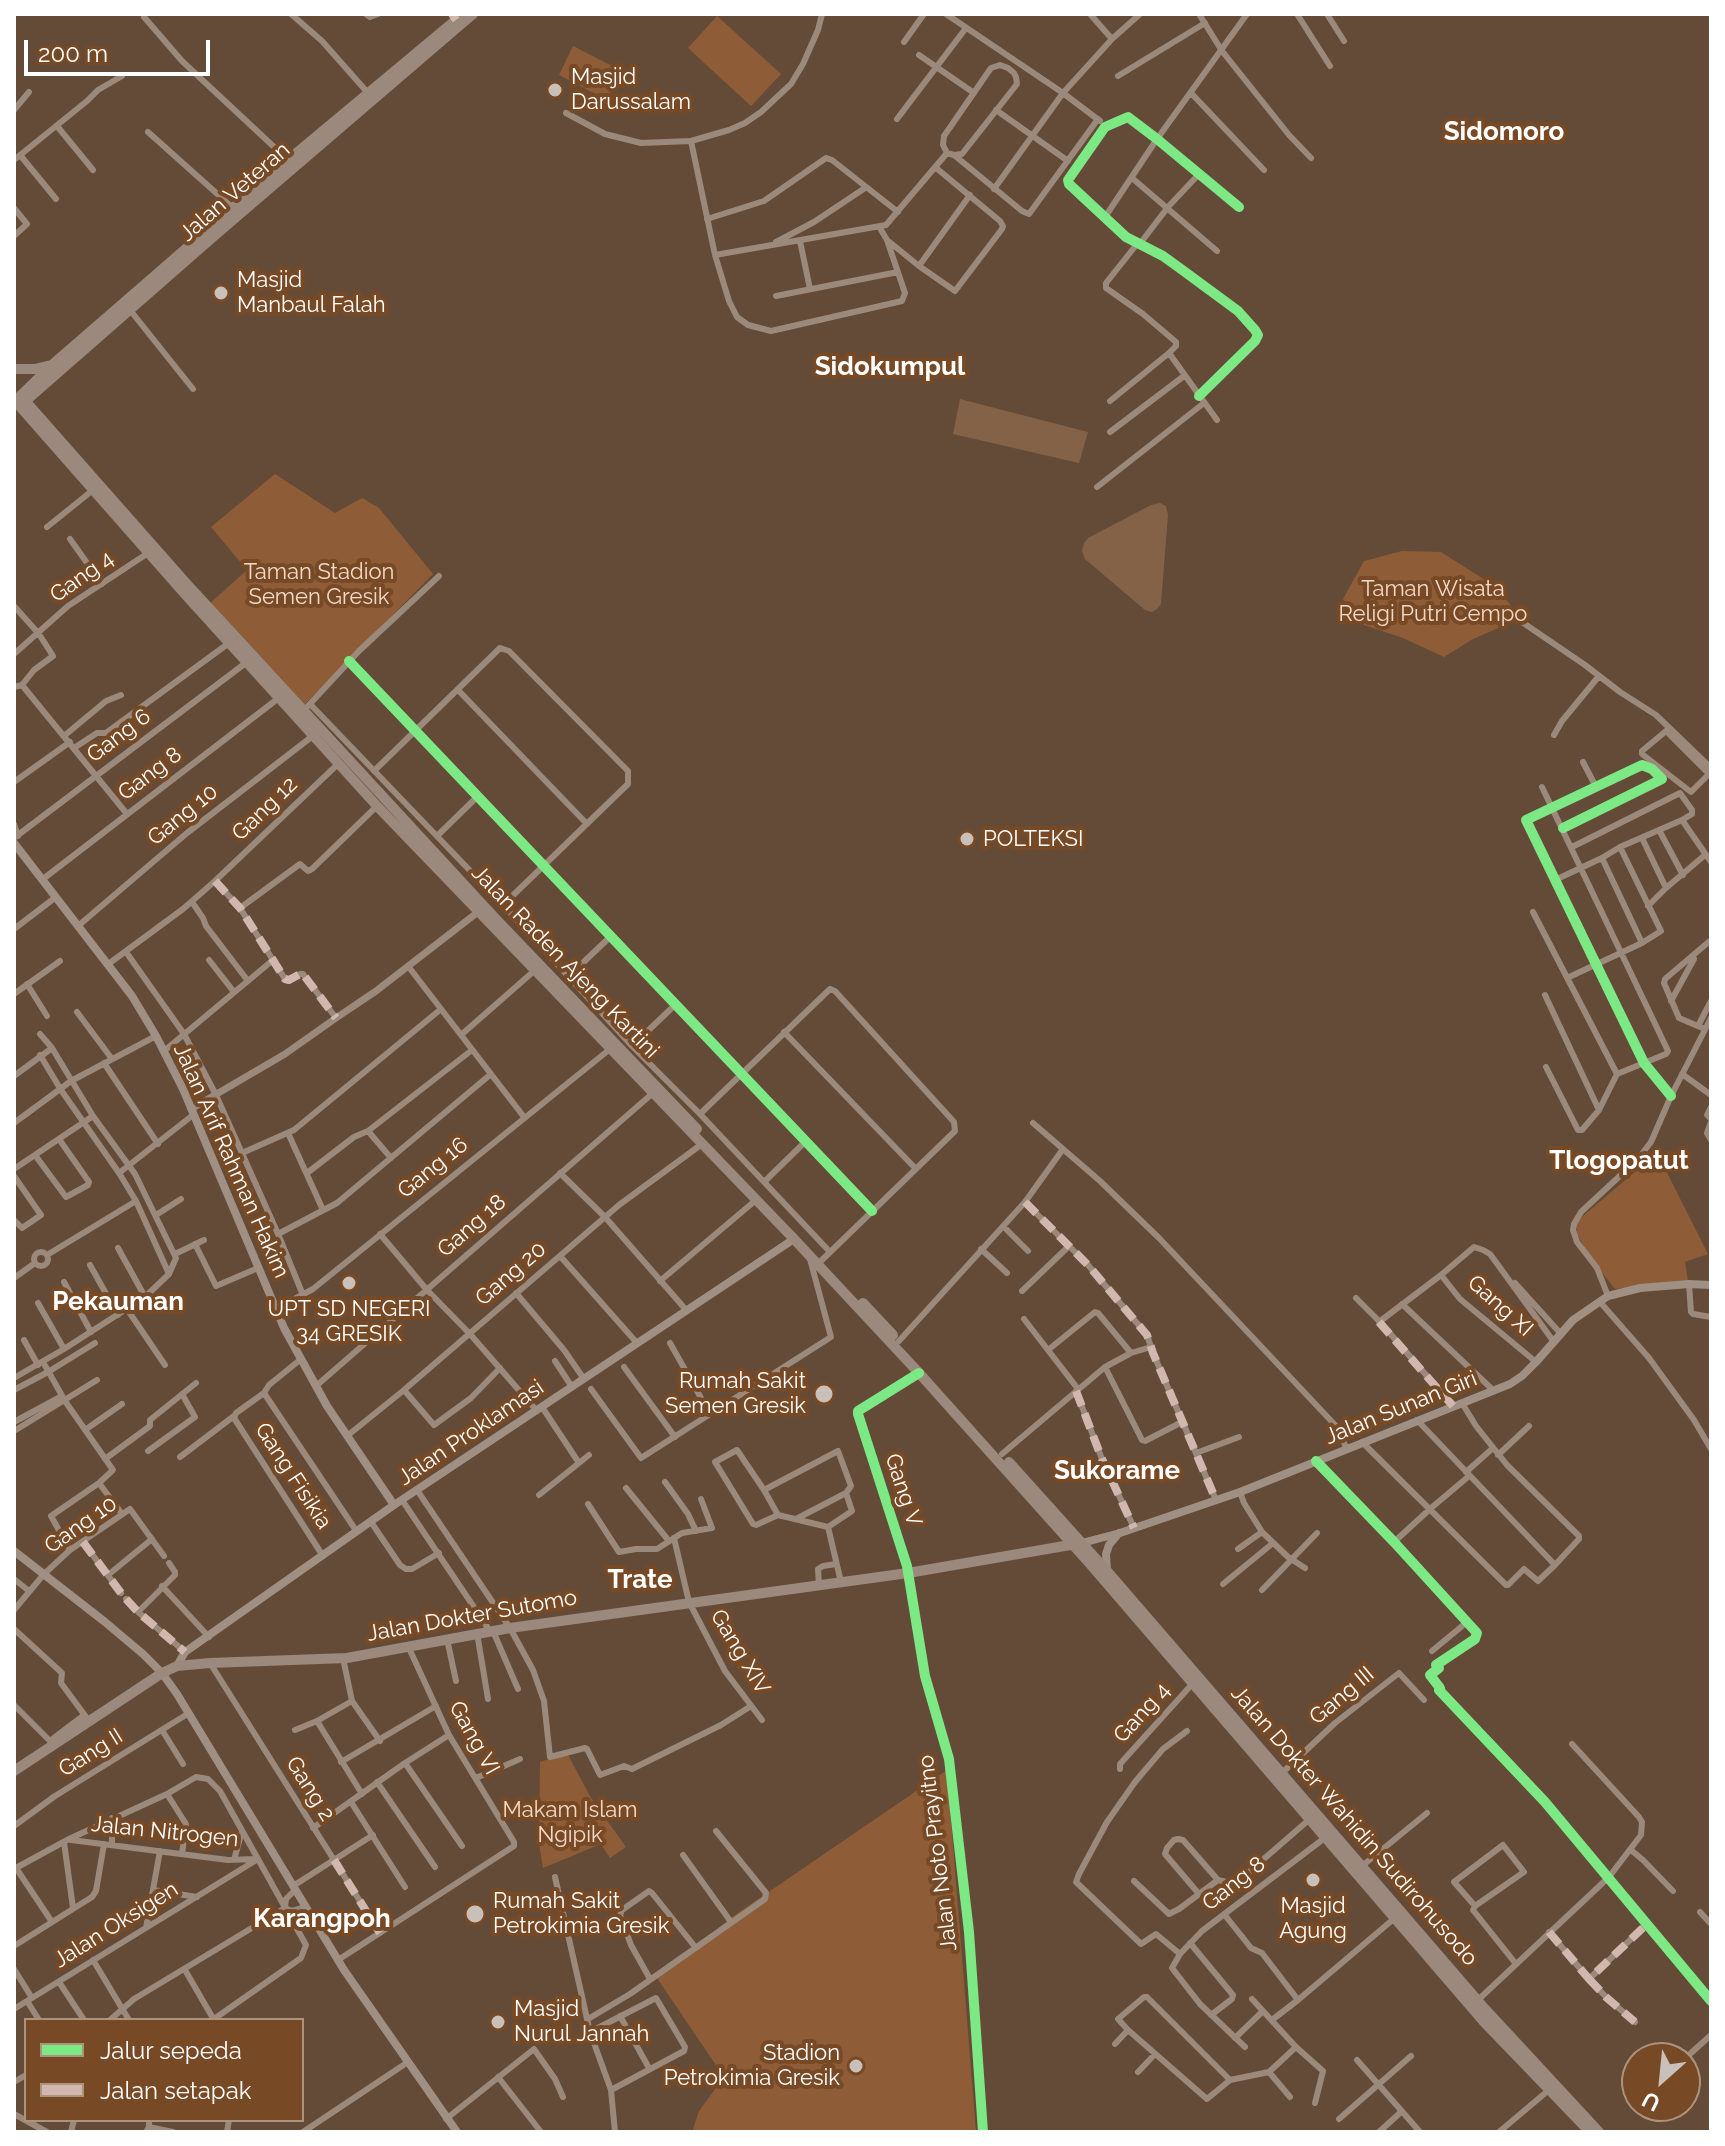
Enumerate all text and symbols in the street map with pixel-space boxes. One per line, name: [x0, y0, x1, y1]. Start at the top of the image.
scale bar: [28, 24, 214, 74]
text: 200 m: [38, 39, 108, 68]
place label: Masjid Darussalam: [571, 64, 691, 116]
marker: Masjid Darussalam: [546, 81, 564, 99]
district label: Sidomoro: [1444, 116, 1564, 148]
street label: Jalan Veteran: [174, 137, 296, 247]
place label: Masjid Manbaul Falah: [237, 267, 386, 318]
marker: Masjid Manbaul Falah: [212, 284, 230, 302]
district label: Sidokumpul: [815, 351, 965, 383]
street label: Gang 4: [45, 546, 119, 608]
park label: Taman Stadion Semen Gresik: [244, 559, 394, 610]
park label: Taman Wisata Religi Putri Cempo: [1339, 576, 1527, 628]
street label: Gang 6: [82, 703, 156, 769]
street label: Gang 8: [113, 742, 187, 806]
street label: Gang 12: [227, 771, 303, 847]
street label: Gang 10: [143, 779, 223, 851]
place label: POLTEKSI: [983, 826, 1083, 852]
marker: POLTEKSI: [958, 830, 976, 848]
street label: Jalan Raden Ajeng Kartini: [466, 860, 664, 1064]
street label: Jalan Arif Rahman Hakim: [167, 1040, 295, 1282]
street label: Gang 16: [393, 1132, 473, 1204]
district label: Tlogopatut: [1549, 1145, 1689, 1177]
street label: Gang 18: [432, 1189, 512, 1263]
street label: Gang 20: [470, 1236, 552, 1312]
street label: Gang XI: [1462, 1270, 1538, 1342]
marker: UPT SD NEGERI 34 GRESIK: [340, 1274, 358, 1292]
district label: Pekauman: [52, 1286, 184, 1318]
place label: UPT SD NEGERI 34 GRESIK: [267, 1296, 431, 1348]
street label: Jalan Sunan Giri: [1321, 1366, 1481, 1450]
place label: Rumah Sakit Semen Gresik: [665, 1368, 806, 1420]
street label: Jalan Proklamasi: [393, 1374, 549, 1492]
marker: Rumah Sakit Semen Gresik: [813, 1383, 835, 1405]
street label: Gang Fisikia: [249, 1418, 337, 1534]
street label: Gang V: [879, 1450, 927, 1530]
district label: Sukorame: [1054, 1455, 1180, 1487]
street label: Gang 10: [40, 1490, 122, 1560]
district label: Trate: [608, 1564, 672, 1596]
street label: Jalan Dokter Sutomo: [365, 1585, 579, 1647]
street label: Gang XIV: [704, 1605, 776, 1699]
street label: Gang III: [1304, 1661, 1380, 1731]
street label: Gang 4: [1108, 1677, 1176, 1749]
street label: Jalan Dokter Wahidin Sudirohusodo: [1225, 1680, 1483, 1972]
street label: Gang VI: [443, 1697, 505, 1779]
street label: Gang II: [54, 1723, 128, 1783]
street label: Gang 2: [280, 1752, 340, 1826]
street label: Jalan Noto Prayitno: [913, 1753, 963, 1953]
park label: Makam Islam Ngipik: [503, 1797, 637, 1848]
street label: Jalan Nitrogen: [90, 1811, 240, 1853]
street label: Gang 8: [1197, 1851, 1271, 1917]
marker: Masjid Agung: [1304, 1871, 1322, 1889]
street label: Jalan Oksigen: [49, 1876, 183, 1974]
place label: Rumah Sakit Petrokimia Gresik: [493, 1888, 669, 1940]
place label: Masjid Agung: [1279, 1893, 1347, 1944]
district label: Karangpoh: [253, 1903, 391, 1935]
marker: Rumah Sakit Petrokimia Gresik: [464, 1903, 486, 1925]
place label: Masjid Nurul Jannah: [514, 1996, 649, 2048]
marker: Masjid Nurul Jannah: [489, 2013, 507, 2031]
legend: [24, 2018, 304, 2122]
text: Jalur sepeda: [100, 2036, 242, 2065]
place label: Stadion Petrokimia Gresik: [664, 2040, 840, 2092]
north arrow: [1621, 2042, 1701, 2122]
marker: Stadion Petrokimia Gresik: [847, 2057, 865, 2075]
text: Jalan setapak: [100, 2076, 251, 2105]
text: U: [1638, 2086, 1664, 2117]

